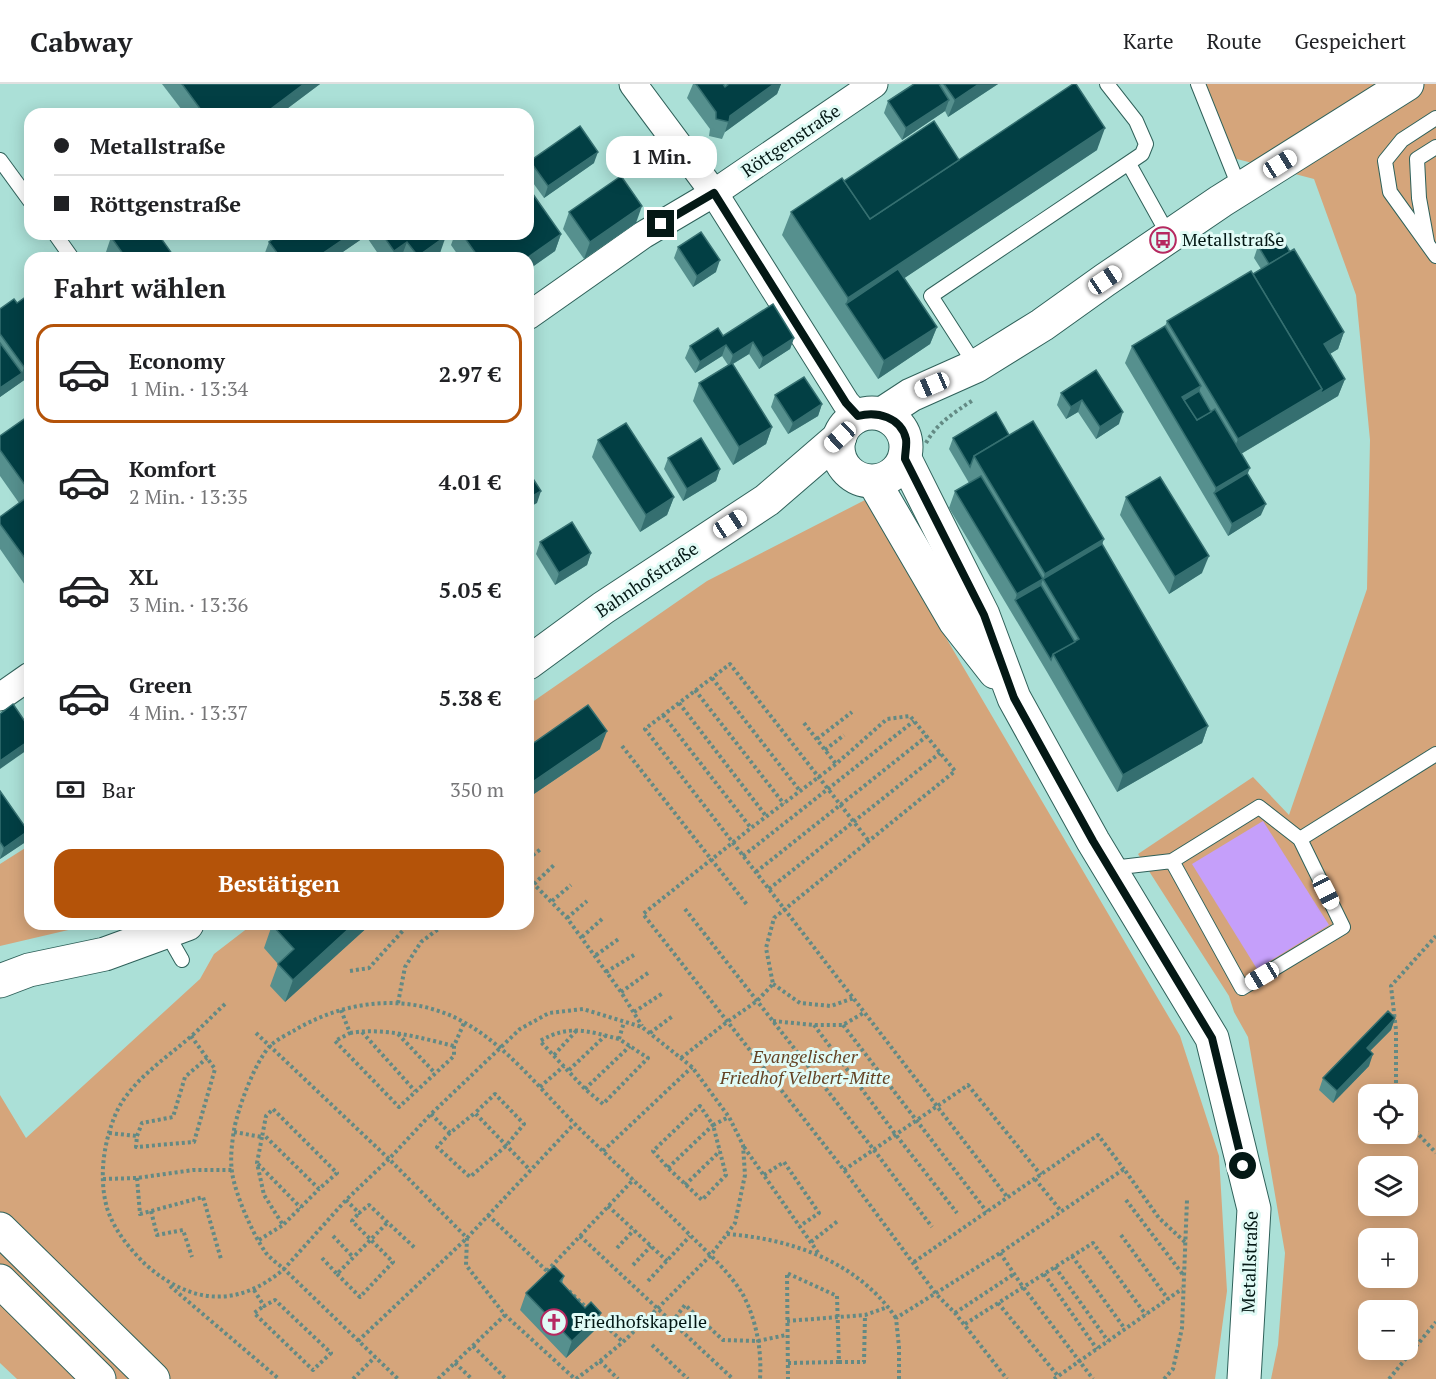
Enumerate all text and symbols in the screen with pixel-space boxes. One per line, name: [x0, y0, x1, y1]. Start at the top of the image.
text: Cabway: [30, 23, 132, 60]
text: Karte: [1123, 27, 1174, 55]
text: Route: [1207, 27, 1262, 55]
text: Gespeichert: [1295, 27, 1406, 55]
street label: Röttgenstraße: [736, 98, 845, 182]
text: Metallstraße: [90, 131, 226, 160]
callout: 1 Min.: [606, 137, 716, 179]
text: 1 Min.: [631, 143, 692, 170]
car: [1260, 147, 1300, 181]
text: Röttgenstraße: [90, 189, 241, 218]
route end: [647, 210, 674, 237]
bus stop icon: Metallstraße: [1148, 225, 1178, 255]
place label: Metallstraße: [1182, 227, 1284, 251]
car: [1085, 262, 1125, 298]
text: Fahrt wählen: [54, 270, 226, 306]
text: Economy: [129, 346, 225, 375]
icon: car: [57, 347, 111, 401]
text: 2.97 €: [439, 359, 501, 388]
car: [912, 370, 952, 400]
text: 1 Min. · 13:34: [129, 375, 248, 402]
car: [821, 418, 859, 456]
text: Komfort: [129, 454, 216, 483]
icon: car: [57, 455, 111, 509]
text: 4.01 €: [439, 467, 501, 496]
text: 2 Min. · 13:35: [129, 483, 248, 510]
car: [710, 507, 750, 541]
street label: Bahnhofstraße: [590, 536, 703, 622]
text: XL: [129, 562, 158, 591]
icon: car: [57, 563, 111, 617]
text: 5.05 €: [439, 575, 501, 604]
text: 3 Min. · 13:36: [129, 591, 248, 618]
text: Green: [129, 670, 192, 699]
icon: car: [57, 671, 111, 725]
text: 5.38 €: [439, 683, 501, 712]
text: 4 Min. · 13:37: [129, 699, 248, 726]
icon: cash: [54, 773, 87, 806]
text: Bar: [102, 775, 135, 804]
text: 350 m: [450, 776, 504, 803]
button: Bestätigen: [54, 849, 504, 918]
car: [1310, 872, 1342, 912]
car: [1242, 959, 1282, 993]
park label: Evangelischer Friedhof Velbert-Mitte: [719, 1044, 890, 1089]
map controls: [1358, 1084, 1418, 1360]
button: locate: [1358, 1084, 1418, 1144]
route start: [1229, 1152, 1256, 1179]
button: layers: [1358, 1156, 1418, 1216]
street label: Metallstraße: [1235, 1210, 1263, 1313]
button: +: [1358, 1228, 1418, 1288]
button: −: [1358, 1300, 1418, 1360]
church icon: Friedhofskapelle: [539, 1307, 569, 1337]
place label: Friedhofskapelle: [574, 1309, 707, 1333]

